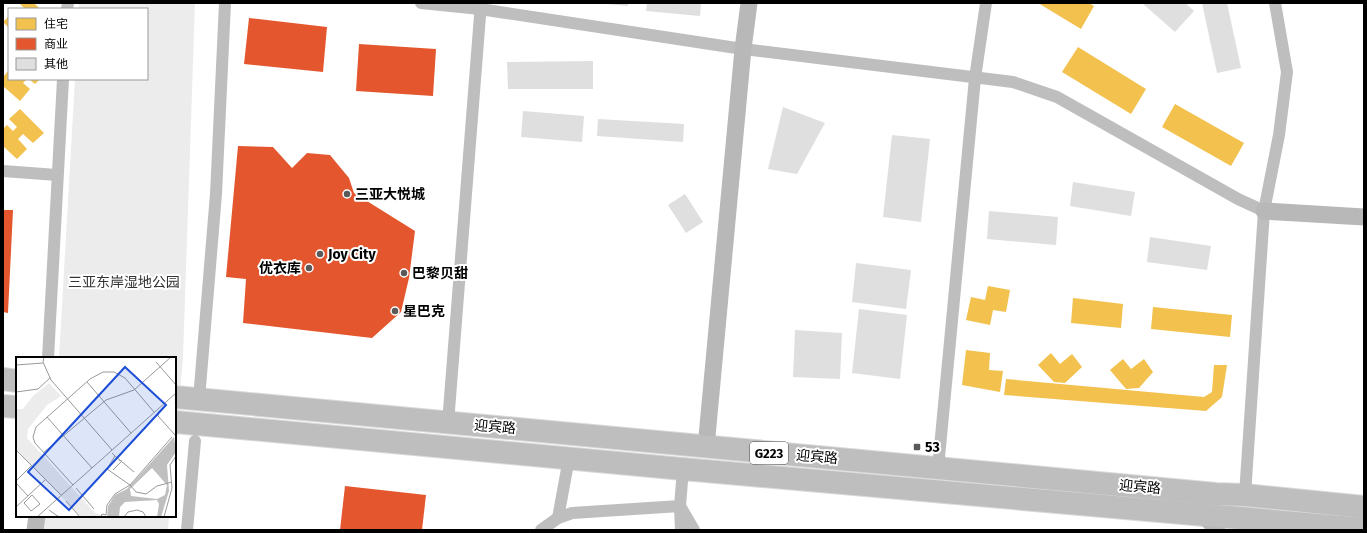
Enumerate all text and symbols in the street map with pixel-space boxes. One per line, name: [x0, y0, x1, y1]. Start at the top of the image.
legend: [8, 8, 148, 80]
text: 住宅: [44, 17, 68, 31]
text: 商业: [44, 37, 68, 51]
text: 其他: [44, 57, 68, 71]
place label: 三亚大悦城: [355, 186, 425, 203]
marker: 三亚大悦城: [342, 189, 352, 199]
place label: Joy City: [327, 246, 376, 263]
marker: Joy City: [315, 249, 325, 259]
place label: 优衣库: [259, 260, 301, 277]
marker: 优衣库: [304, 263, 314, 273]
place label: 巴黎贝甜: [412, 265, 468, 282]
marker: 巴黎贝甜: [399, 268, 409, 278]
park label: 三亚东岸湿地公园: [68, 274, 180, 291]
place label: 星巴克: [403, 303, 445, 320]
marker: 星巴克: [390, 306, 400, 316]
inset map: [16, 357, 176, 517]
street label: 迎宾路: [473, 417, 517, 437]
place label: 53: [925, 439, 940, 456]
road number: G223: [750, 442, 788, 464]
marker: 53: [912, 442, 922, 452]
street label: 迎宾路: [795, 447, 839, 467]
street label: 迎宾路: [1118, 477, 1162, 497]

